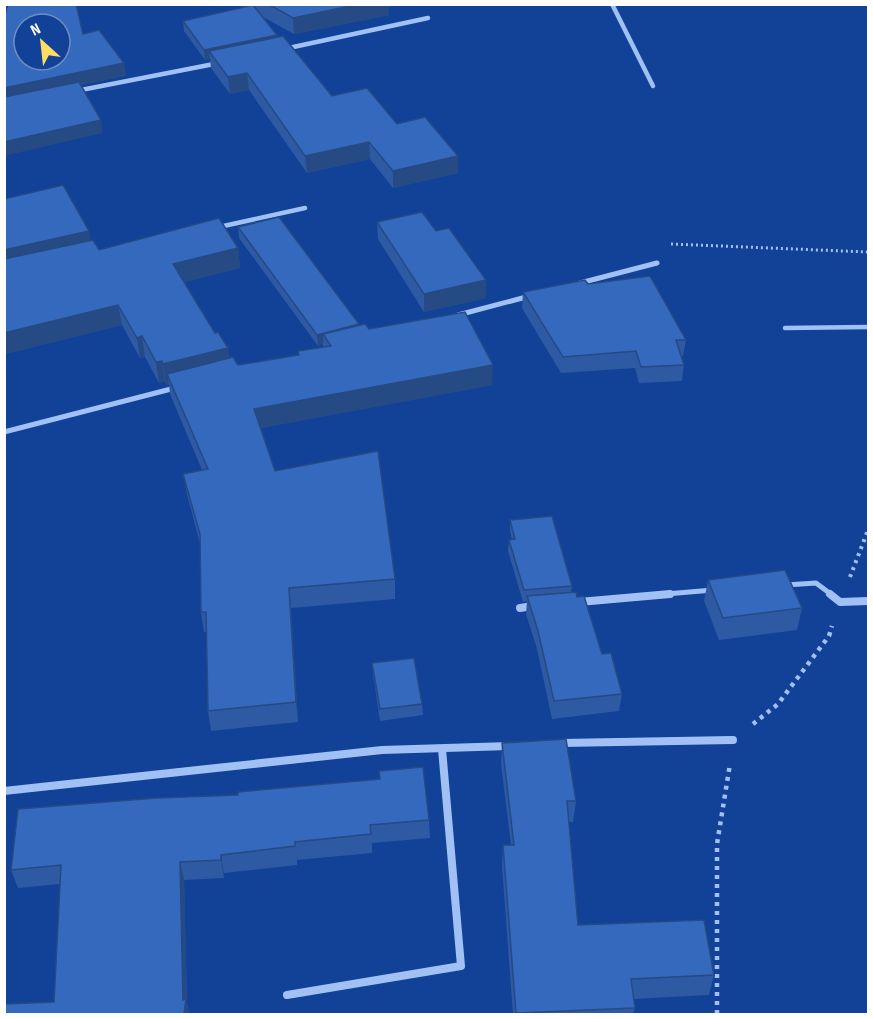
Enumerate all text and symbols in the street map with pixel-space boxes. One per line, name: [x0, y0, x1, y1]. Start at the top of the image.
north arrow: [12, 12, 72, 72]
text: N: [28, 20, 44, 40]

